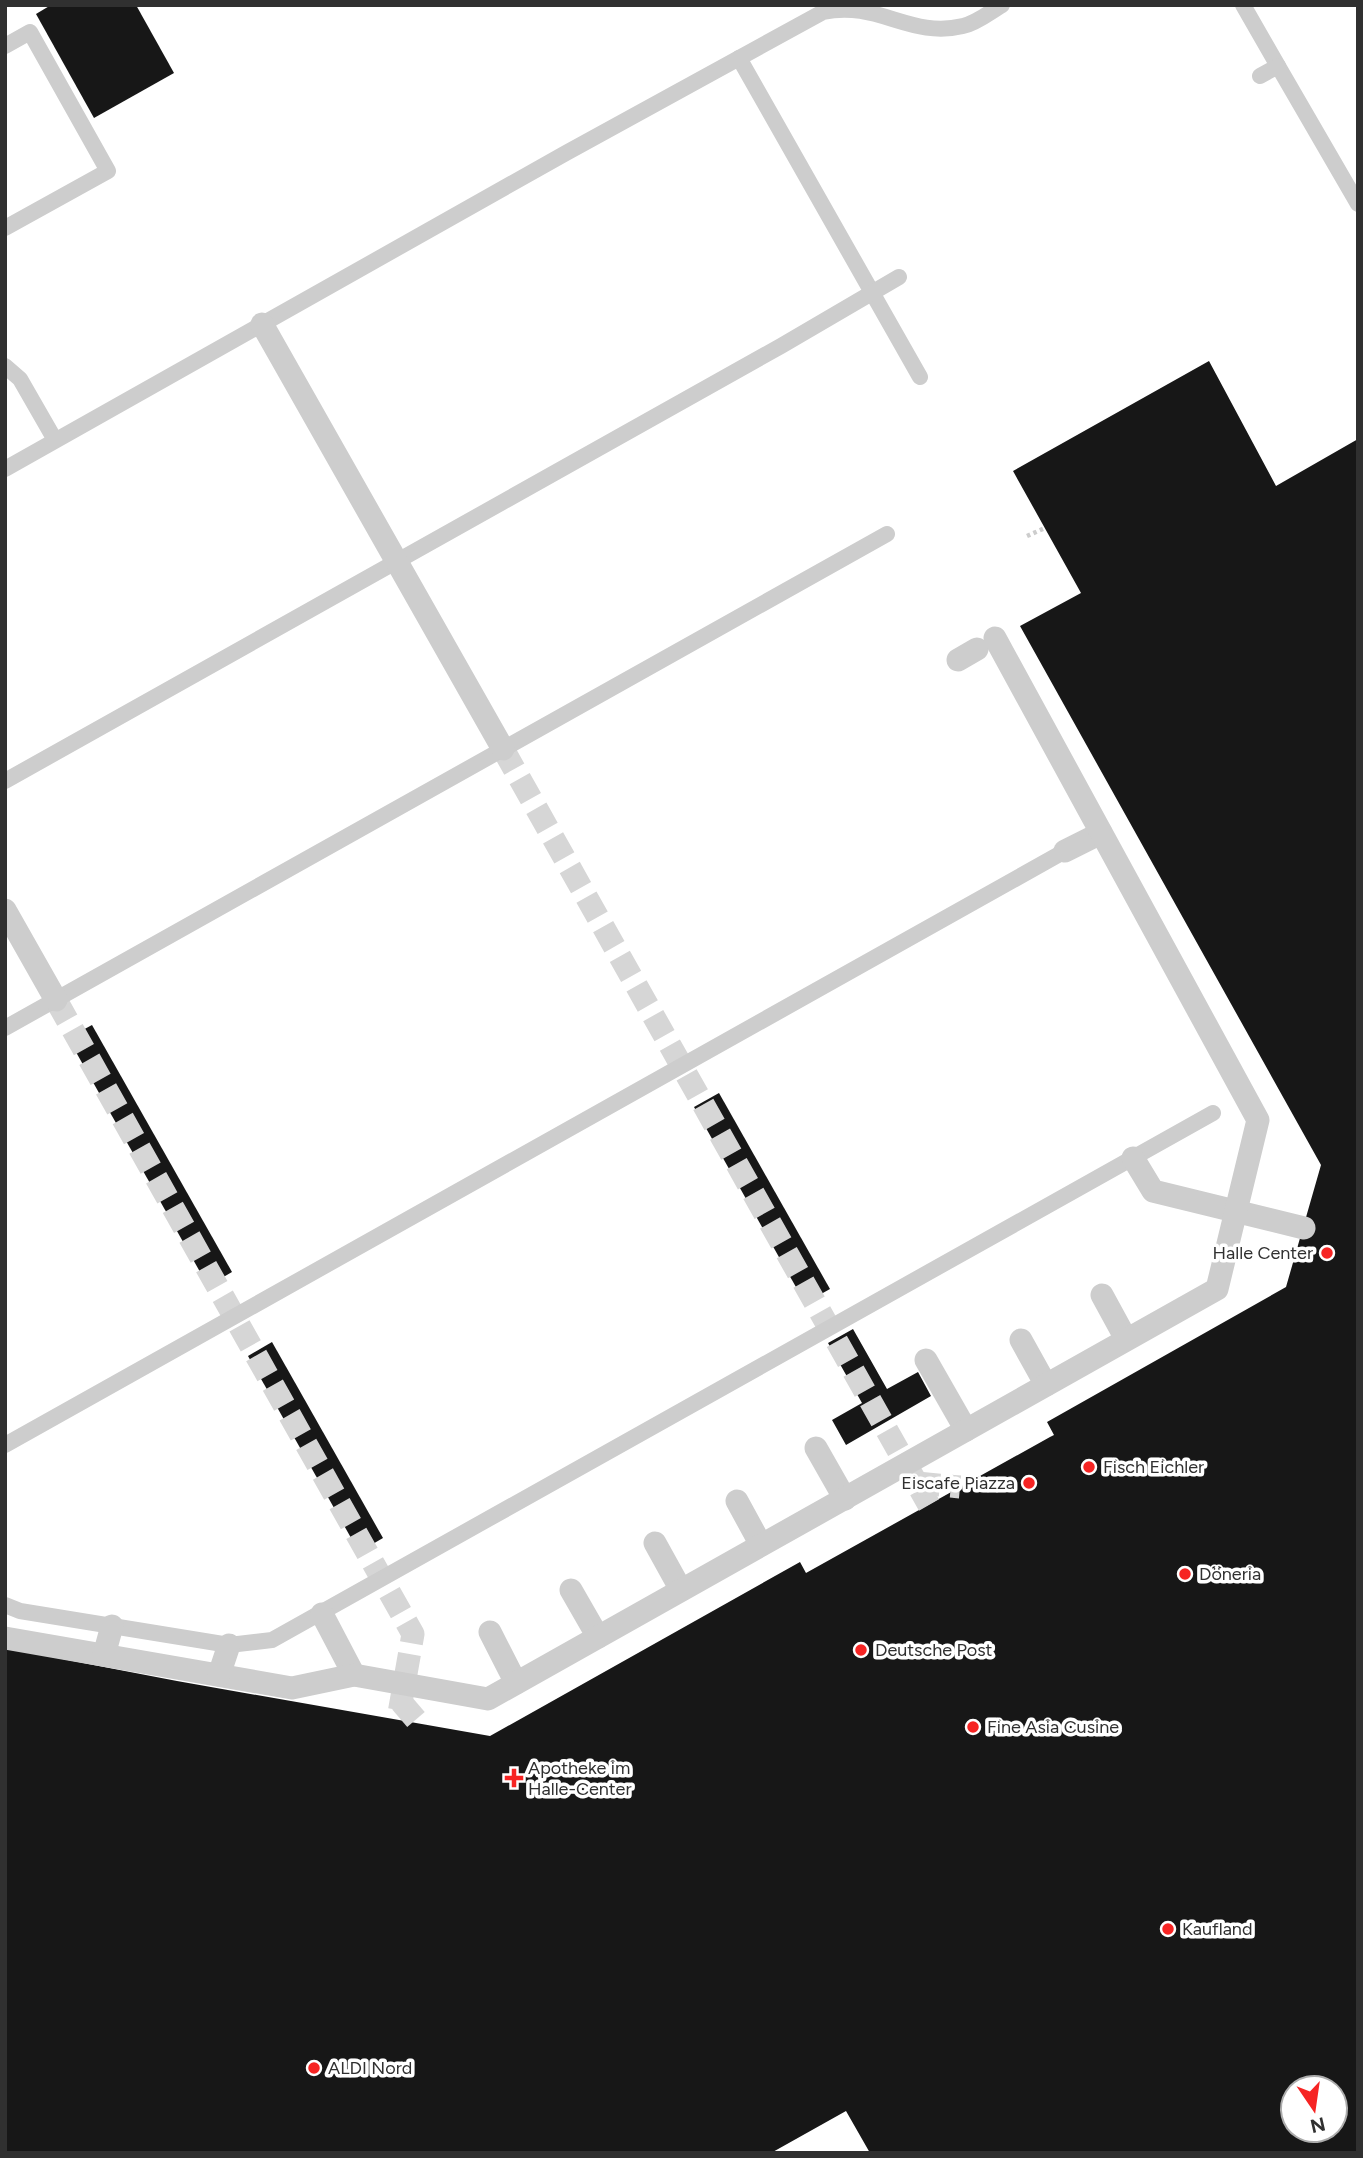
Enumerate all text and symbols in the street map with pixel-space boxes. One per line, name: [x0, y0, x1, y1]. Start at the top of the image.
place label: Halle Center: [1213, 1242, 1313, 1264]
marker: Halle Center: [1319, 1245, 1335, 1261]
place label: Fisch Eichler: [1103, 1456, 1204, 1478]
marker: Fisch Eichler: [1081, 1459, 1097, 1475]
place label: Eiscafe Piazza: [901, 1472, 1015, 1494]
marker: Eiscafe Piazza: [1021, 1475, 1037, 1491]
place label: Döneria: [1199, 1563, 1261, 1585]
marker: Döneria: [1177, 1566, 1193, 1582]
place label: Deutsche Post: [875, 1639, 993, 1661]
marker: Deutsche Post: [853, 1642, 869, 1658]
place label: Fine Asia Cusine: [987, 1716, 1119, 1738]
marker: Fine Asia Cusine: [965, 1719, 981, 1735]
place label: Apotheke im Halle-Center: [528, 1757, 631, 1800]
marker: Apotheke im Halle-Center: [506, 1770, 522, 1786]
place label: Kaufland: [1182, 1918, 1252, 1940]
marker: Kaufland: [1160, 1921, 1176, 1937]
place label: ALDI Nord: [328, 2057, 412, 2079]
marker: ALDI Nord: [306, 2060, 322, 2076]
north arrow: [1279, 2074, 1349, 2144]
text: N: [1308, 2112, 1327, 2138]

